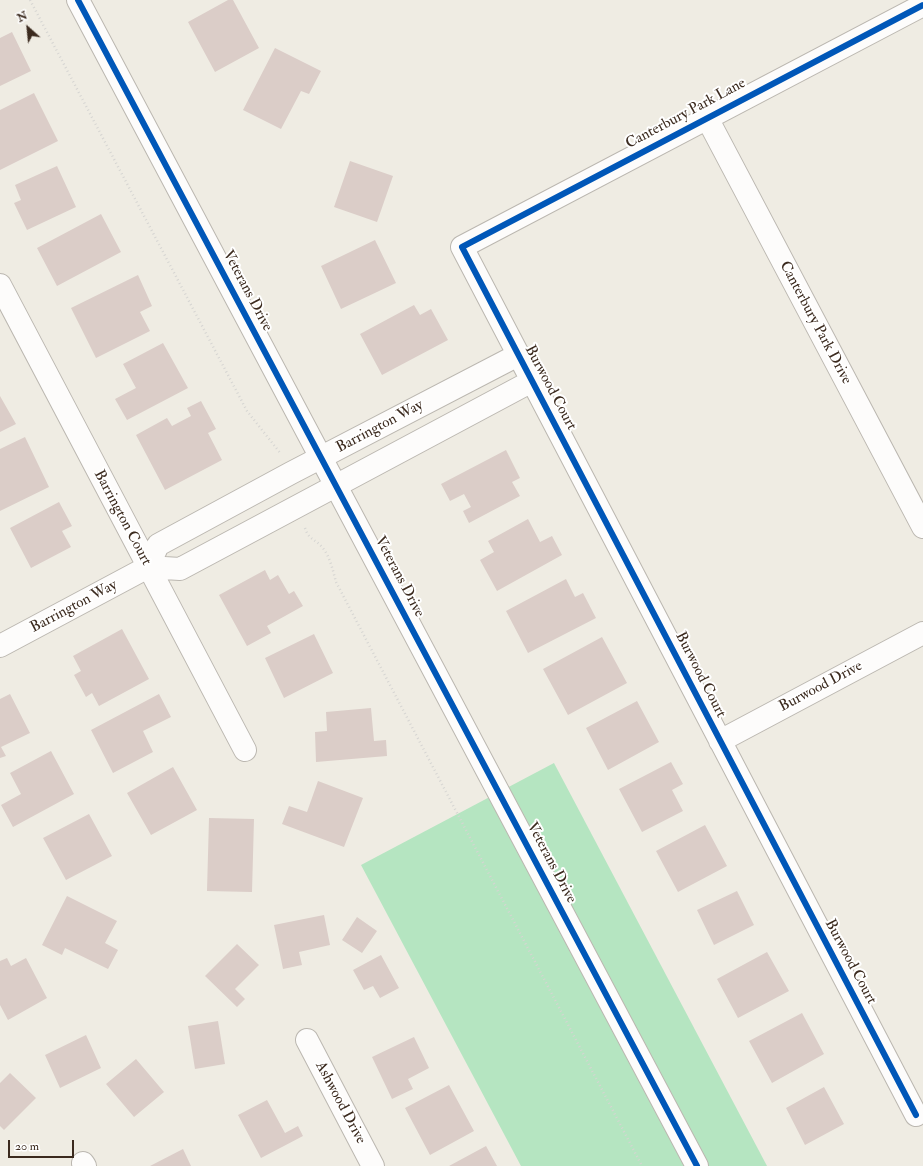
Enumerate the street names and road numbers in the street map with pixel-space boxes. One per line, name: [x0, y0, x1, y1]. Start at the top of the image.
street label: Canterbury Park Lane: [623, 75, 749, 153]
street label: Veterans Drive: [218, 248, 276, 334]
street label: Canterbury Park Drive: [775, 258, 855, 388]
street label: Burwood Court: [520, 342, 580, 434]
street label: Barrington Way: [333, 397, 427, 457]
street label: Barrington Court: [89, 467, 155, 569]
street label: Veterans Drive: [370, 534, 428, 620]
street label: Barrington Way: [27, 577, 121, 637]
street label: Burwood Court: [671, 629, 729, 721]
street label: Burwood Drive: [776, 658, 866, 716]
street label: Veterans Drive: [522, 820, 580, 906]
street label: Burwood Court: [820, 916, 880, 1008]
street label: Ashwood Drive: [311, 1059, 369, 1147]

